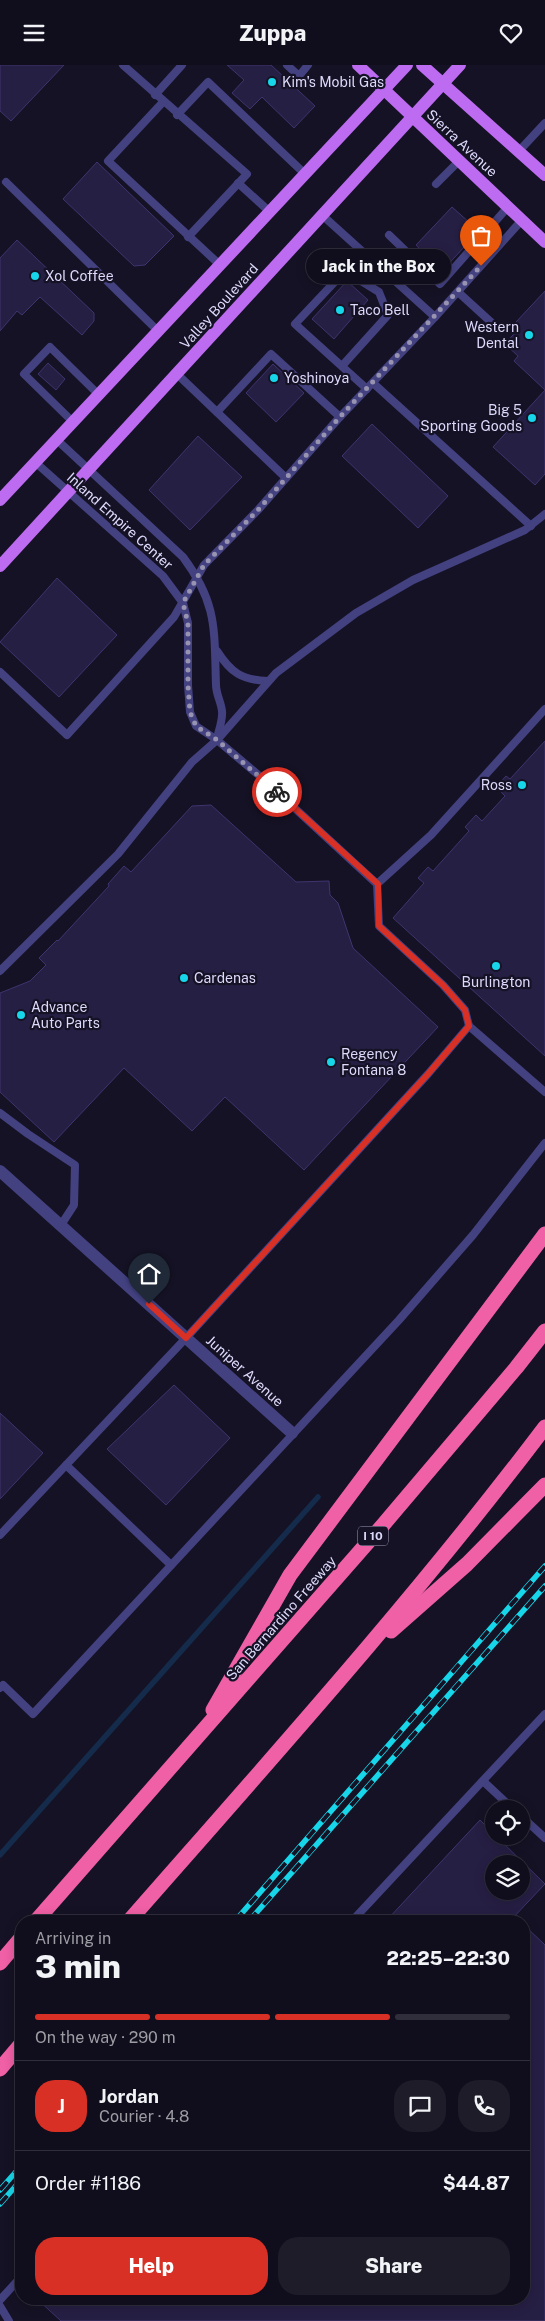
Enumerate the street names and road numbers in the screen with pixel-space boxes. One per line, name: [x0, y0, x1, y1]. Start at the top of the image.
street label: Sierra Avenue: [423, 106, 501, 180]
street label: Valley Boulevard: [177, 260, 261, 352]
street label: Inland Empire Center: [64, 469, 176, 573]
street label: Juniper Avenue: [203, 1332, 287, 1410]
road number: I 10: [358, 1527, 388, 1545]
street label: San Bernardino Freeway: [223, 1552, 340, 1683]

